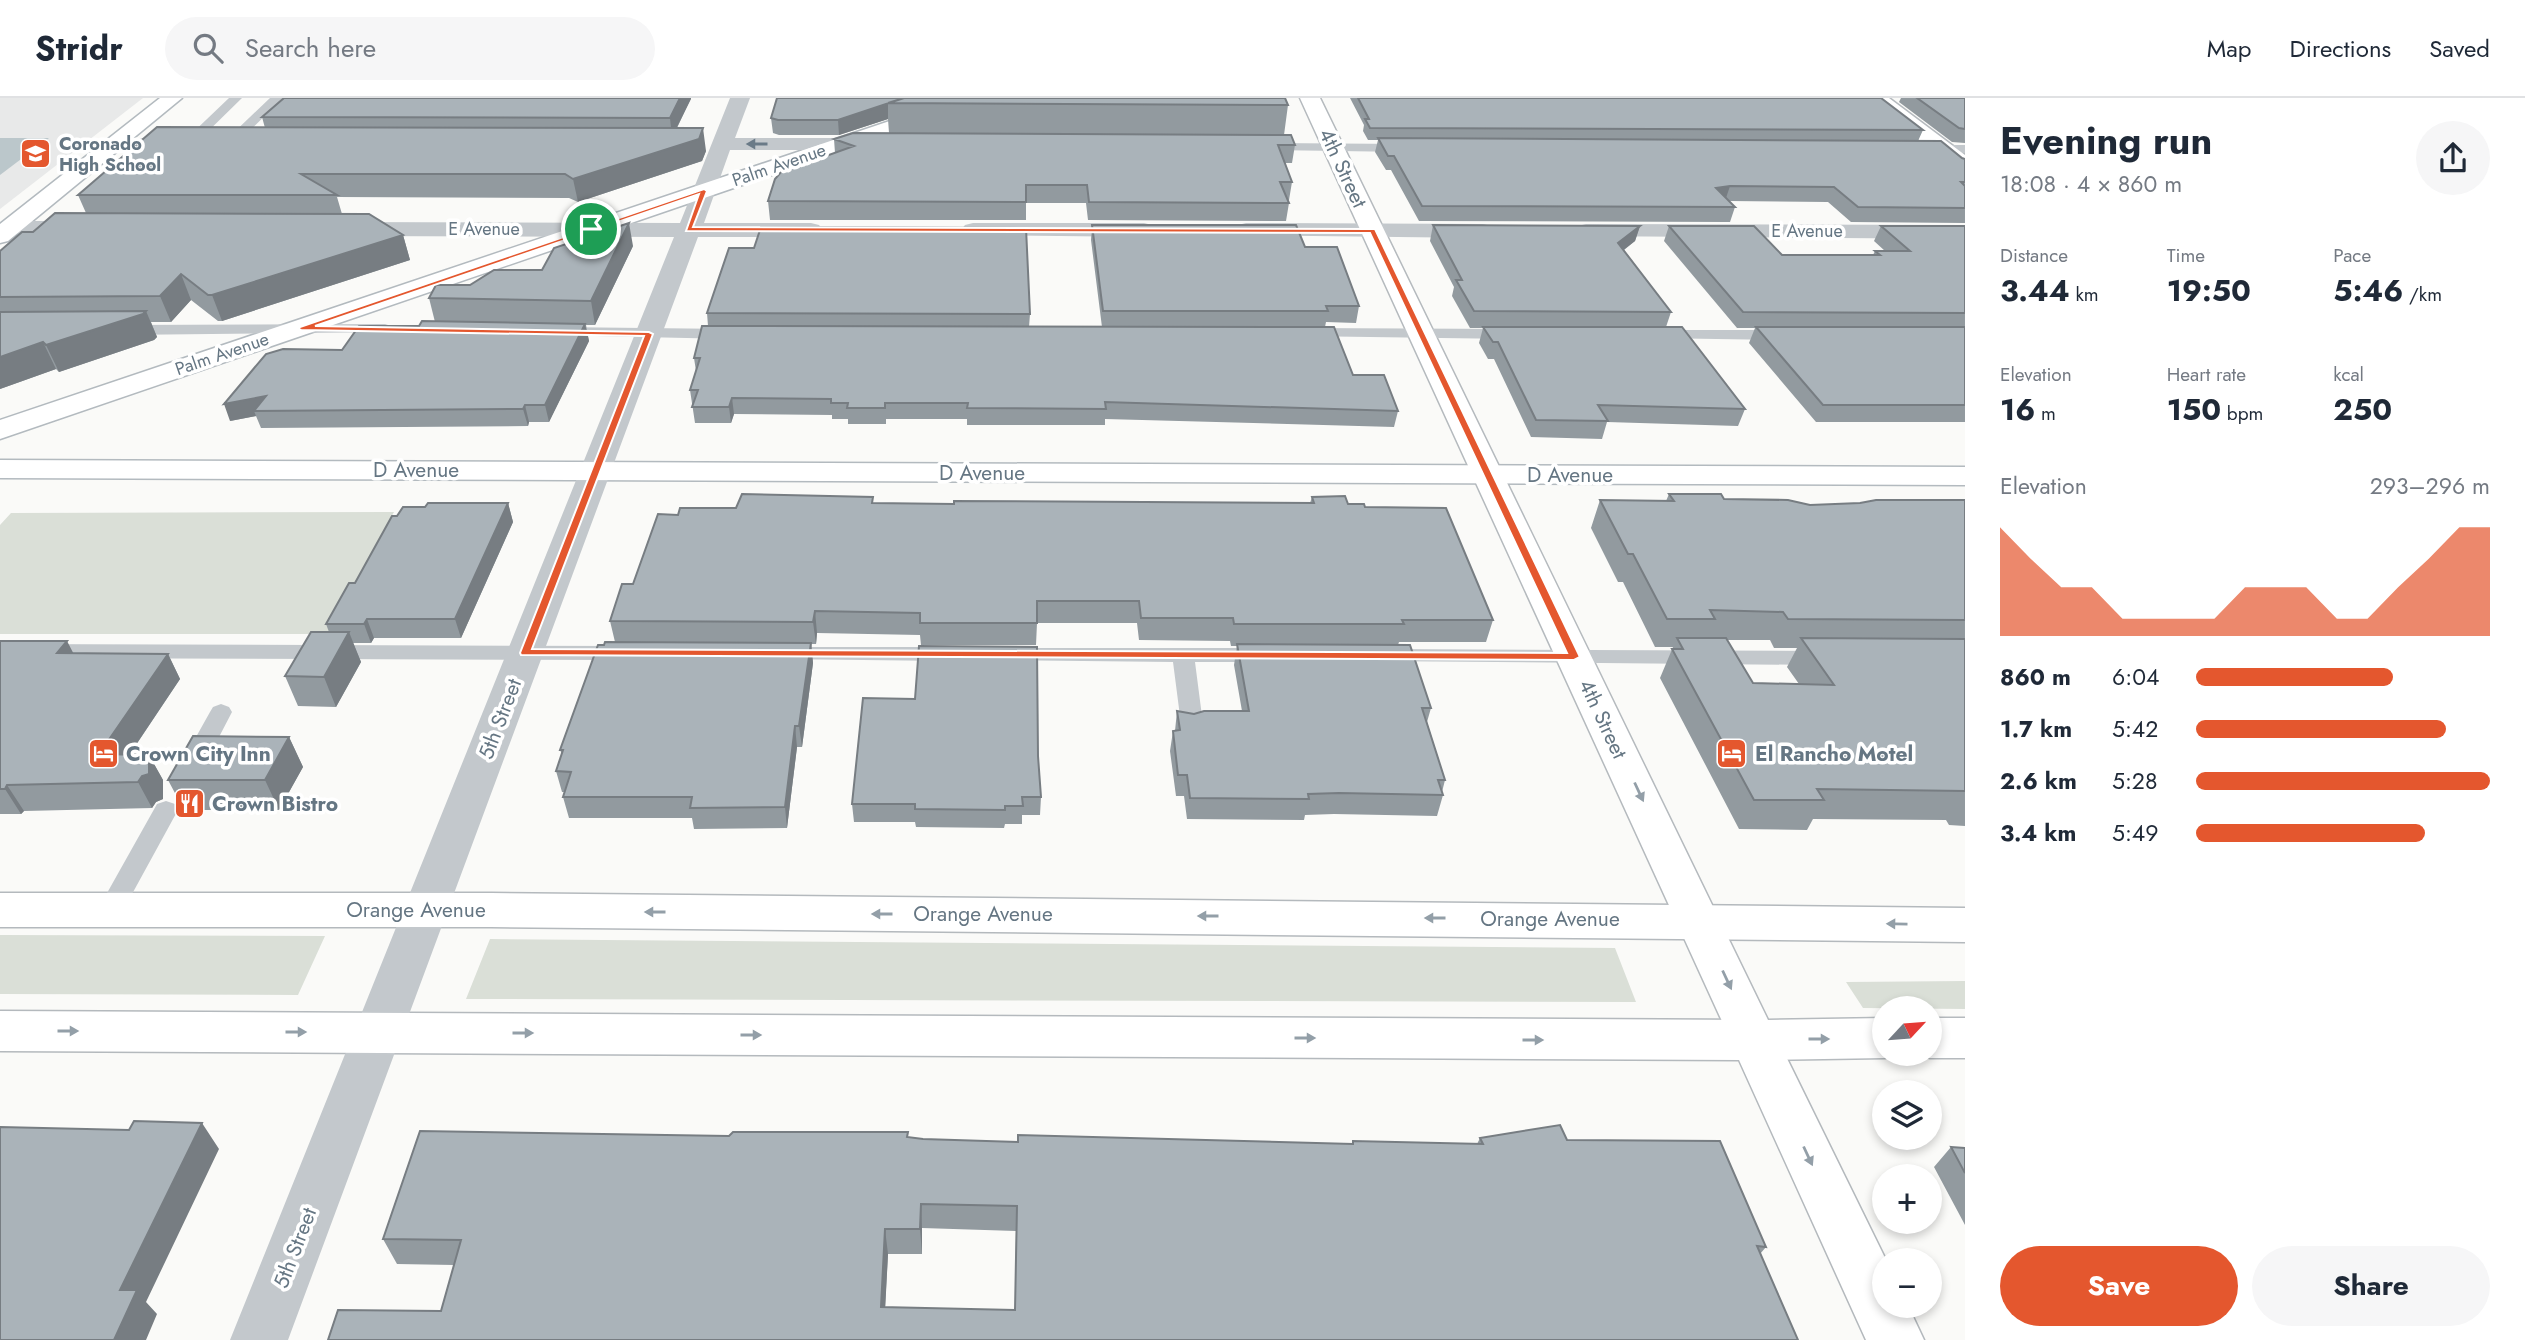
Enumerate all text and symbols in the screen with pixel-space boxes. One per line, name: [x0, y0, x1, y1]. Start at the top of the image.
search box: [165, 17, 655, 80]
text: Stridr: [35, 25, 123, 72]
icon: search: [189, 29, 227, 67]
text: Search here: [245, 29, 376, 67]
text: Map: [2207, 31, 2252, 66]
text: Directions: [2290, 31, 2391, 66]
text: Saved: [2429, 31, 2490, 66]
text: Evening run: [2000, 113, 2212, 168]
button: share: [2416, 121, 2490, 195]
street label: 4th Street: [1312, 123, 1374, 213]
place label: Coronado High School: [59, 131, 161, 178]
school or university icon: Coronado High School: [19, 137, 53, 171]
street label: Palm Avenue: [729, 137, 829, 193]
one-way arrow: [746, 138, 768, 150]
text: 18:08 · 4 × 860 m: [2000, 167, 2182, 201]
pin: [561, 199, 621, 259]
icon: arrive: [572, 210, 610, 248]
street label: E Avenue: [448, 216, 520, 242]
street label: E Avenue: [1771, 218, 1843, 244]
text: Distance: [2000, 242, 2068, 269]
text: Time: [2167, 242, 2205, 269]
text: Pace: [2333, 242, 2371, 269]
text: 3.44: [2000, 269, 2070, 312]
text: 19:50: [2167, 269, 2251, 312]
text: 5:46: [2333, 269, 2403, 312]
text: km: [2070, 281, 2099, 308]
text: /km: [2403, 281, 2442, 308]
street label: Palm Avenue: [172, 326, 272, 382]
text: Elevation: [2000, 361, 2072, 388]
text: Heart rate: [2167, 361, 2246, 388]
text: kcal: [2333, 361, 2364, 388]
text: 16: [2000, 388, 2035, 431]
text: 150: [2167, 388, 2221, 431]
text: 250: [2333, 388, 2392, 431]
text: m: [2035, 400, 2056, 427]
text: bpm: [2221, 400, 2263, 427]
street label: D Avenue: [373, 455, 459, 485]
street label: D Avenue: [939, 458, 1025, 488]
street label: D Avenue: [1527, 460, 1613, 490]
text: Elevation: [2000, 469, 2087, 503]
text: 293–296 m: [2370, 469, 2490, 503]
text: 860 m: [2000, 660, 2071, 694]
text: 6:04: [2112, 660, 2159, 694]
street label: 5th Street: [471, 674, 529, 764]
street label: 4th Street: [1572, 674, 1634, 764]
text: 1.7 km: [2000, 712, 2072, 746]
text: 5:42: [2112, 712, 2158, 746]
hotel icon: Crown City Inn: [86, 737, 120, 771]
hotel icon: El Rancho Motel: [1715, 737, 1749, 771]
place label: Crown City Inn: [126, 739, 271, 769]
place label: El Rancho Motel: [1755, 739, 1913, 769]
text: 2.6 km: [2000, 764, 2077, 798]
text: 5:28: [2112, 764, 2158, 798]
one-way arrow: [1633, 782, 1644, 802]
restaurant icon: Crown Bistro: [172, 787, 206, 821]
place label: Crown Bistro: [212, 789, 338, 819]
text: 3.4 km: [2000, 816, 2076, 850]
text: 5:49: [2112, 816, 2159, 850]
street label: Orange Avenue: [346, 895, 486, 925]
street label: Orange Avenue: [913, 899, 1053, 929]
street label: Orange Avenue: [1480, 904, 1620, 934]
one-way arrow: [644, 906, 666, 918]
one-way arrow: [871, 908, 893, 920]
one-way arrow: [1197, 910, 1219, 922]
one-way arrow: [1424, 912, 1446, 924]
one-way arrow: [1886, 918, 1908, 930]
one-way arrow: [1721, 970, 1733, 990]
north arrow: [1872, 996, 1942, 1066]
map controls: [1872, 996, 1942, 1318]
one-way arrow: [57, 1025, 79, 1037]
one-way arrow: [285, 1026, 307, 1038]
one-way arrow: [512, 1027, 534, 1039]
one-way arrow: [740, 1029, 762, 1041]
one-way arrow: [1294, 1032, 1316, 1044]
one-way arrow: [1809, 1033, 1831, 1045]
one-way arrow: [1522, 1034, 1544, 1046]
button: layers: [1872, 1080, 1942, 1150]
one-way arrow: [1802, 1146, 1814, 1166]
button: +: [1872, 1164, 1942, 1234]
street label: 5th Street: [266, 1203, 324, 1293]
button: Save: [2000, 1246, 2238, 1326]
button: Share: [2252, 1246, 2490, 1326]
button: −: [1872, 1248, 1942, 1318]

